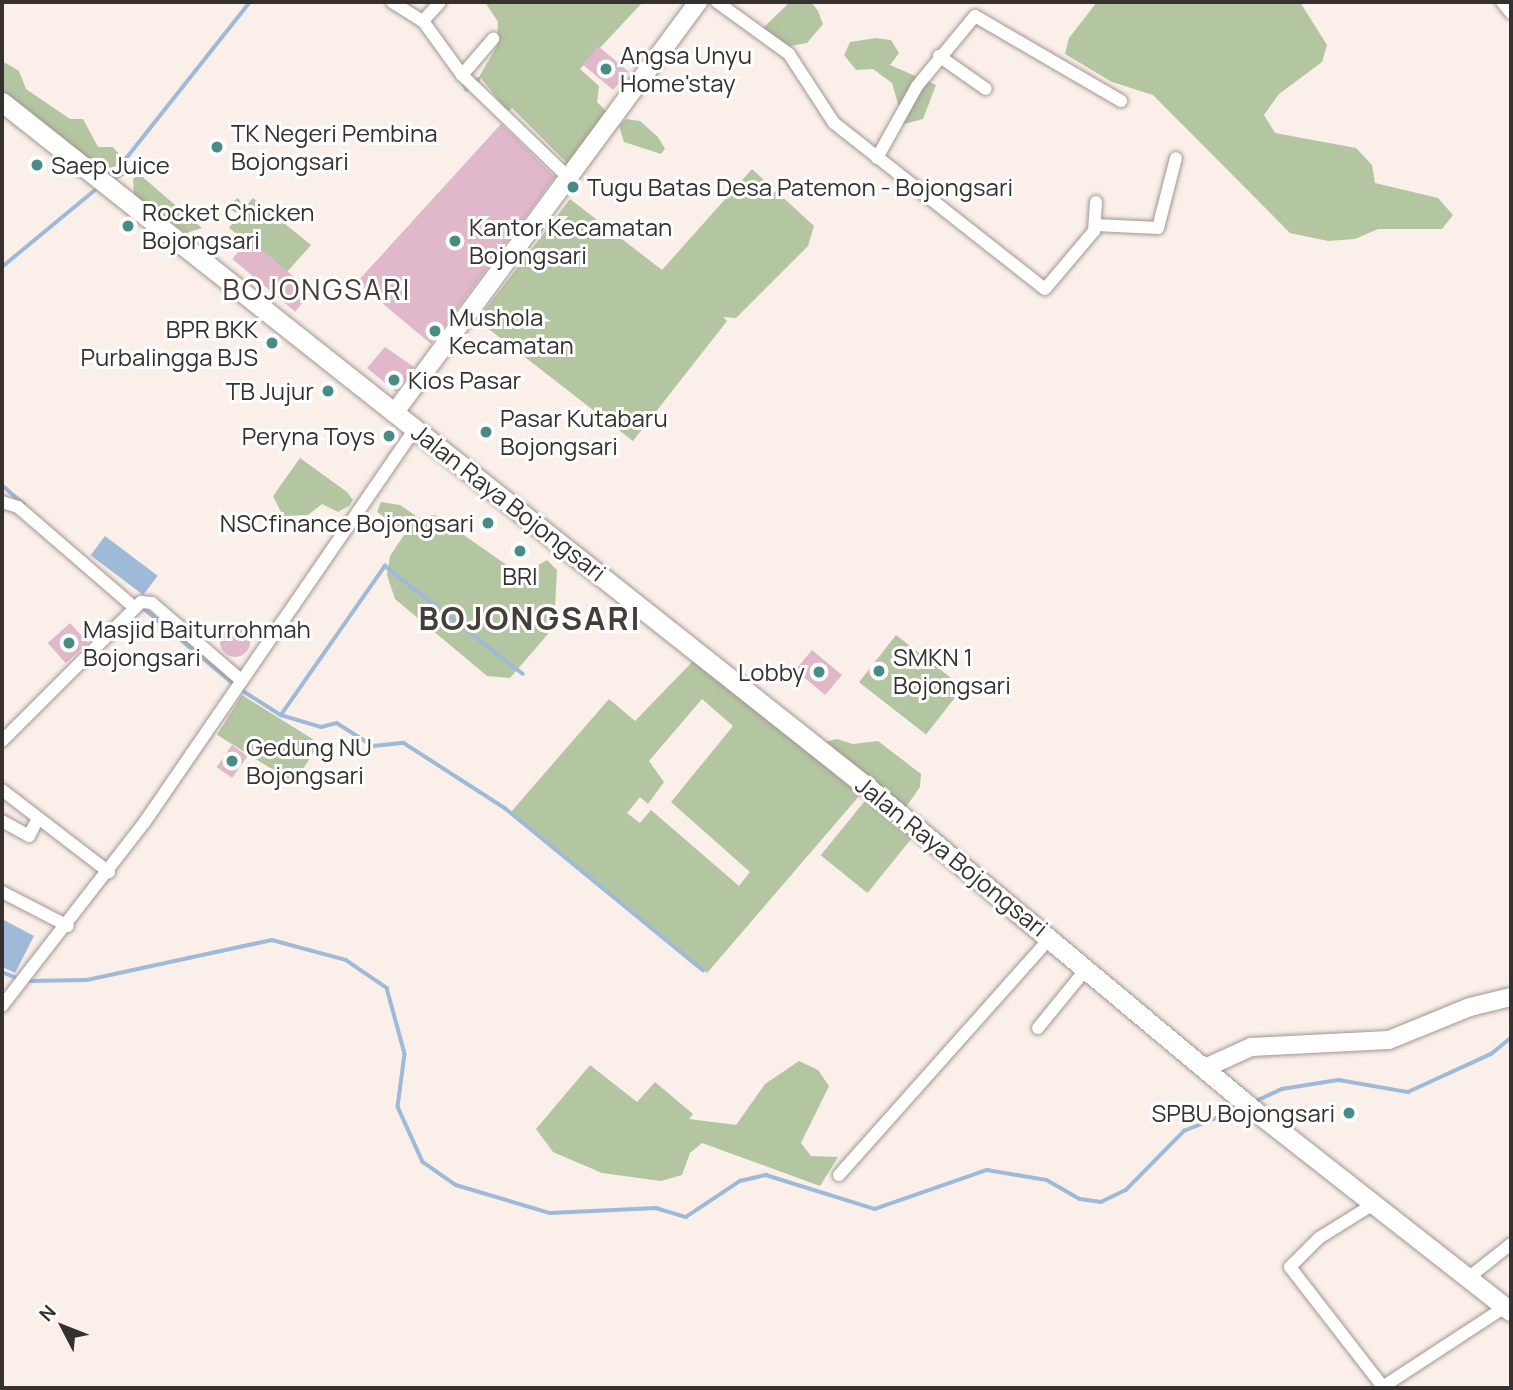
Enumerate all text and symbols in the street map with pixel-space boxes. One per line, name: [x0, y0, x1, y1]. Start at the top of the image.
place label: Angsa Unyu Home'stay: [620, 41, 752, 97]
marker: Angsa Unyu Home'stay: [598, 61, 614, 77]
place label: TK Negeri Pembina Bojongsari: [231, 119, 438, 175]
marker: TK Negeri Pembina Bojongsari: [209, 139, 225, 155]
place label: Saep Juice: [51, 151, 170, 179]
marker: Saep Juice: [29, 157, 45, 173]
place label: Tugu Batas Desa Patemon - Bojongsari: [587, 173, 1013, 201]
marker: Tugu Batas Desa Patemon - Bojongsari: [565, 179, 581, 195]
place label: Rocket Chicken Bojongsari: [142, 198, 315, 254]
place label: Kantor Kecamatan Bojongsari: [469, 213, 672, 269]
marker: Rocket Chicken Bojongsari: [120, 218, 136, 234]
marker: Kantor Kecamatan Bojongsari: [447, 233, 463, 249]
district label: BOJONGSARI: [224, 272, 410, 306]
place label: Mushola Kecamatan: [449, 303, 574, 359]
place label: BPR BKK Purbalingga BJS: [80, 315, 258, 371]
marker: Mushola Kecamatan: [427, 323, 443, 339]
marker: BPR BKK Purbalingga BJS: [264, 335, 280, 351]
place label: Kios Pasar: [408, 366, 521, 394]
marker: Kios Pasar: [386, 372, 402, 388]
place label: TB Jujur: [226, 377, 314, 405]
marker: TB Jujur: [320, 383, 336, 399]
place label: Pasar Kutabaru Bojongsari: [500, 404, 668, 460]
street label: Jalan Raya Bojongsari: [406, 417, 612, 587]
place label: Peryna Toys: [242, 422, 375, 450]
marker: Pasar Kutabaru Bojongsari: [478, 424, 494, 440]
marker: Peryna Toys: [381, 428, 397, 444]
place label: NSCfinance Bojongsari: [220, 509, 474, 537]
marker: NSCfinance Bojongsari: [480, 515, 496, 531]
marker: BRI: [512, 543, 528, 559]
place label: BRI: [502, 562, 538, 590]
district label: BOJONGSARI: [420, 599, 640, 637]
place label: Masjid Baiturrohmah Bojongsari: [83, 615, 311, 671]
marker: Masjid Baiturrohmah Bojongsari: [61, 635, 77, 651]
place label: SMKN 1 Bojongsari: [893, 643, 1011, 699]
place label: Lobby: [738, 658, 805, 686]
marker: SMKN 1 Bojongsari: [871, 663, 887, 679]
marker: Lobby: [811, 664, 827, 680]
place label: Gedung NU Bojongsari: [246, 733, 372, 789]
marker: Gedung NU Bojongsari: [224, 753, 240, 769]
street label: Jalan Raya Bojongsari: [850, 770, 1054, 942]
place label: SPBU Bojongsari: [1152, 1099, 1335, 1127]
marker: SPBU Bojongsari: [1341, 1105, 1357, 1121]
north arrow: [28, 1292, 98, 1362]
text: N: [33, 1299, 62, 1327]

